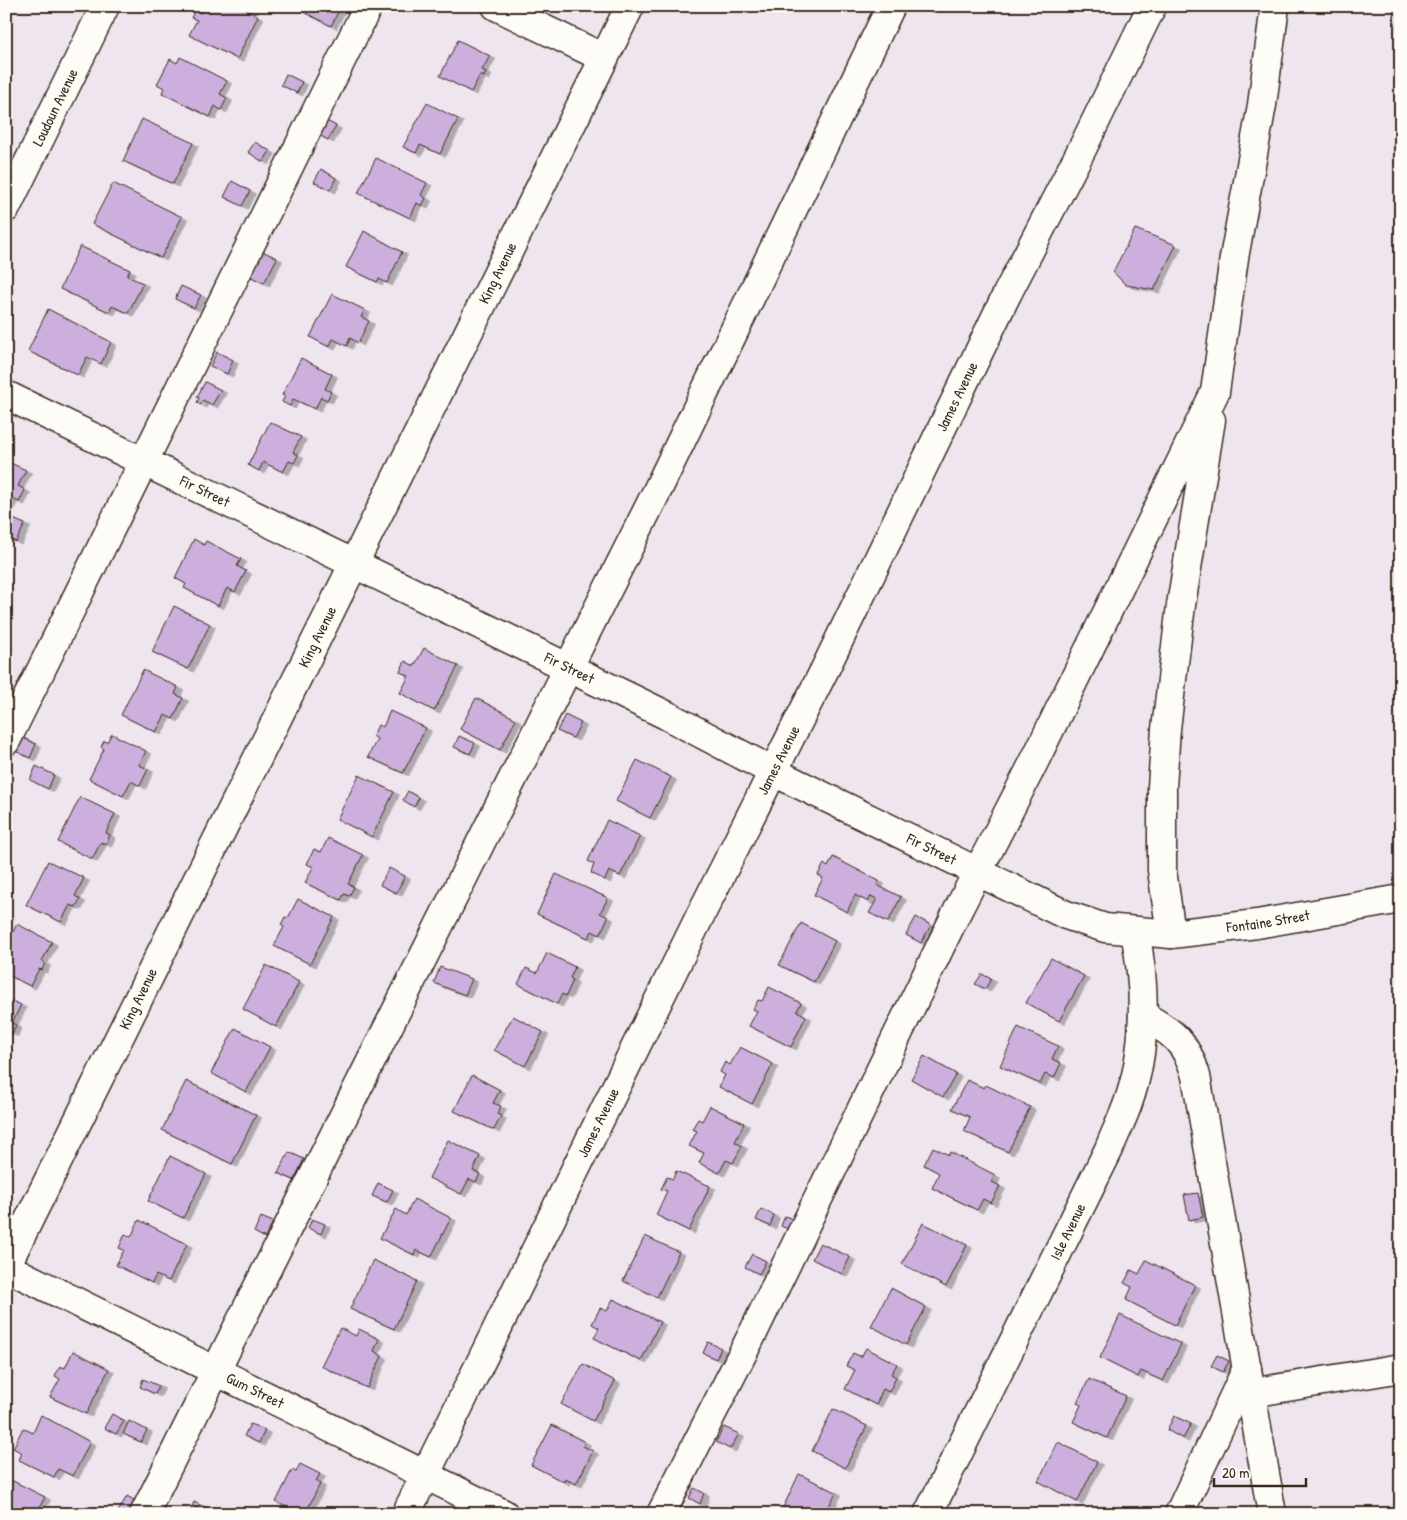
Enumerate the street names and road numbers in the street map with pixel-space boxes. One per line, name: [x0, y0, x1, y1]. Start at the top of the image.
street label: Loudoun Avenue: [27, 65, 83, 150]
street label: King Avenue: [473, 239, 521, 307]
street label: James Avenue: [931, 358, 983, 435]
street label: Fir Street: [176, 469, 234, 512]
street label: King Avenue: [293, 602, 341, 671]
street label: Fir Street: [540, 646, 599, 689]
street label: James Avenue: [752, 722, 805, 798]
street label: Fir Street: [902, 827, 961, 870]
street label: Fontaine Street: [1224, 904, 1312, 938]
street label: King Avenue: [114, 964, 162, 1033]
street label: James Avenue: [572, 1084, 624, 1161]
street label: Isle Avenue: [1045, 1200, 1090, 1263]
street label: Gum Street: [223, 1367, 288, 1414]

